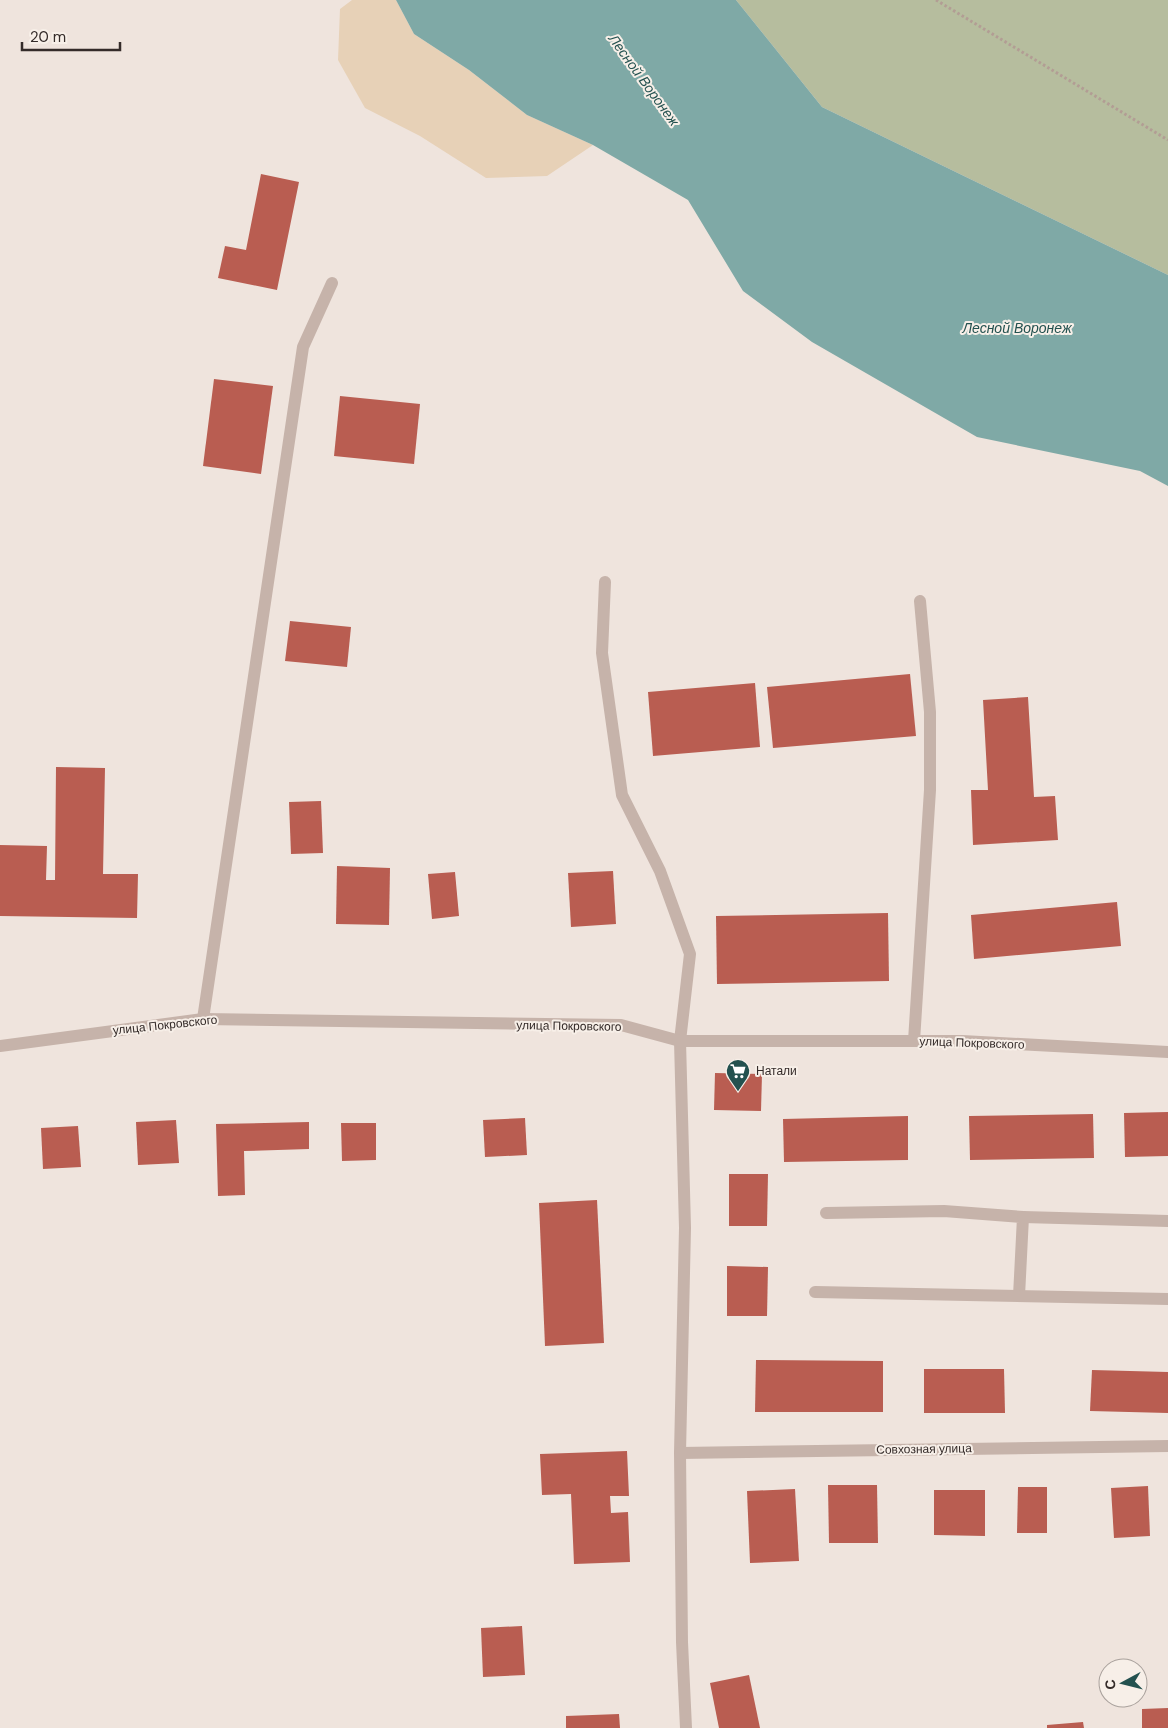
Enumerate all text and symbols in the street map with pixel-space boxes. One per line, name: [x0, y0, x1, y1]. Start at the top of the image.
scale bar: [22, 20, 120, 52]
text: 20 m: [30, 27, 66, 47]
water label: Лесной Воронеж: [604, 30, 684, 131]
water label: Лесной Воронеж: [961, 319, 1073, 337]
street label: улица Покровского: [112, 1012, 218, 1038]
street label: улица Покровского: [516, 1017, 622, 1035]
street label: улица Покровского: [919, 1033, 1025, 1053]
supermarket icon: Натали: [725, 1058, 751, 1092]
place label: Натали: [756, 1063, 797, 1079]
street label: Совхозная улица: [876, 1440, 972, 1458]
north arrow: [1098, 1658, 1148, 1708]
text: С: [1101, 1678, 1120, 1691]

